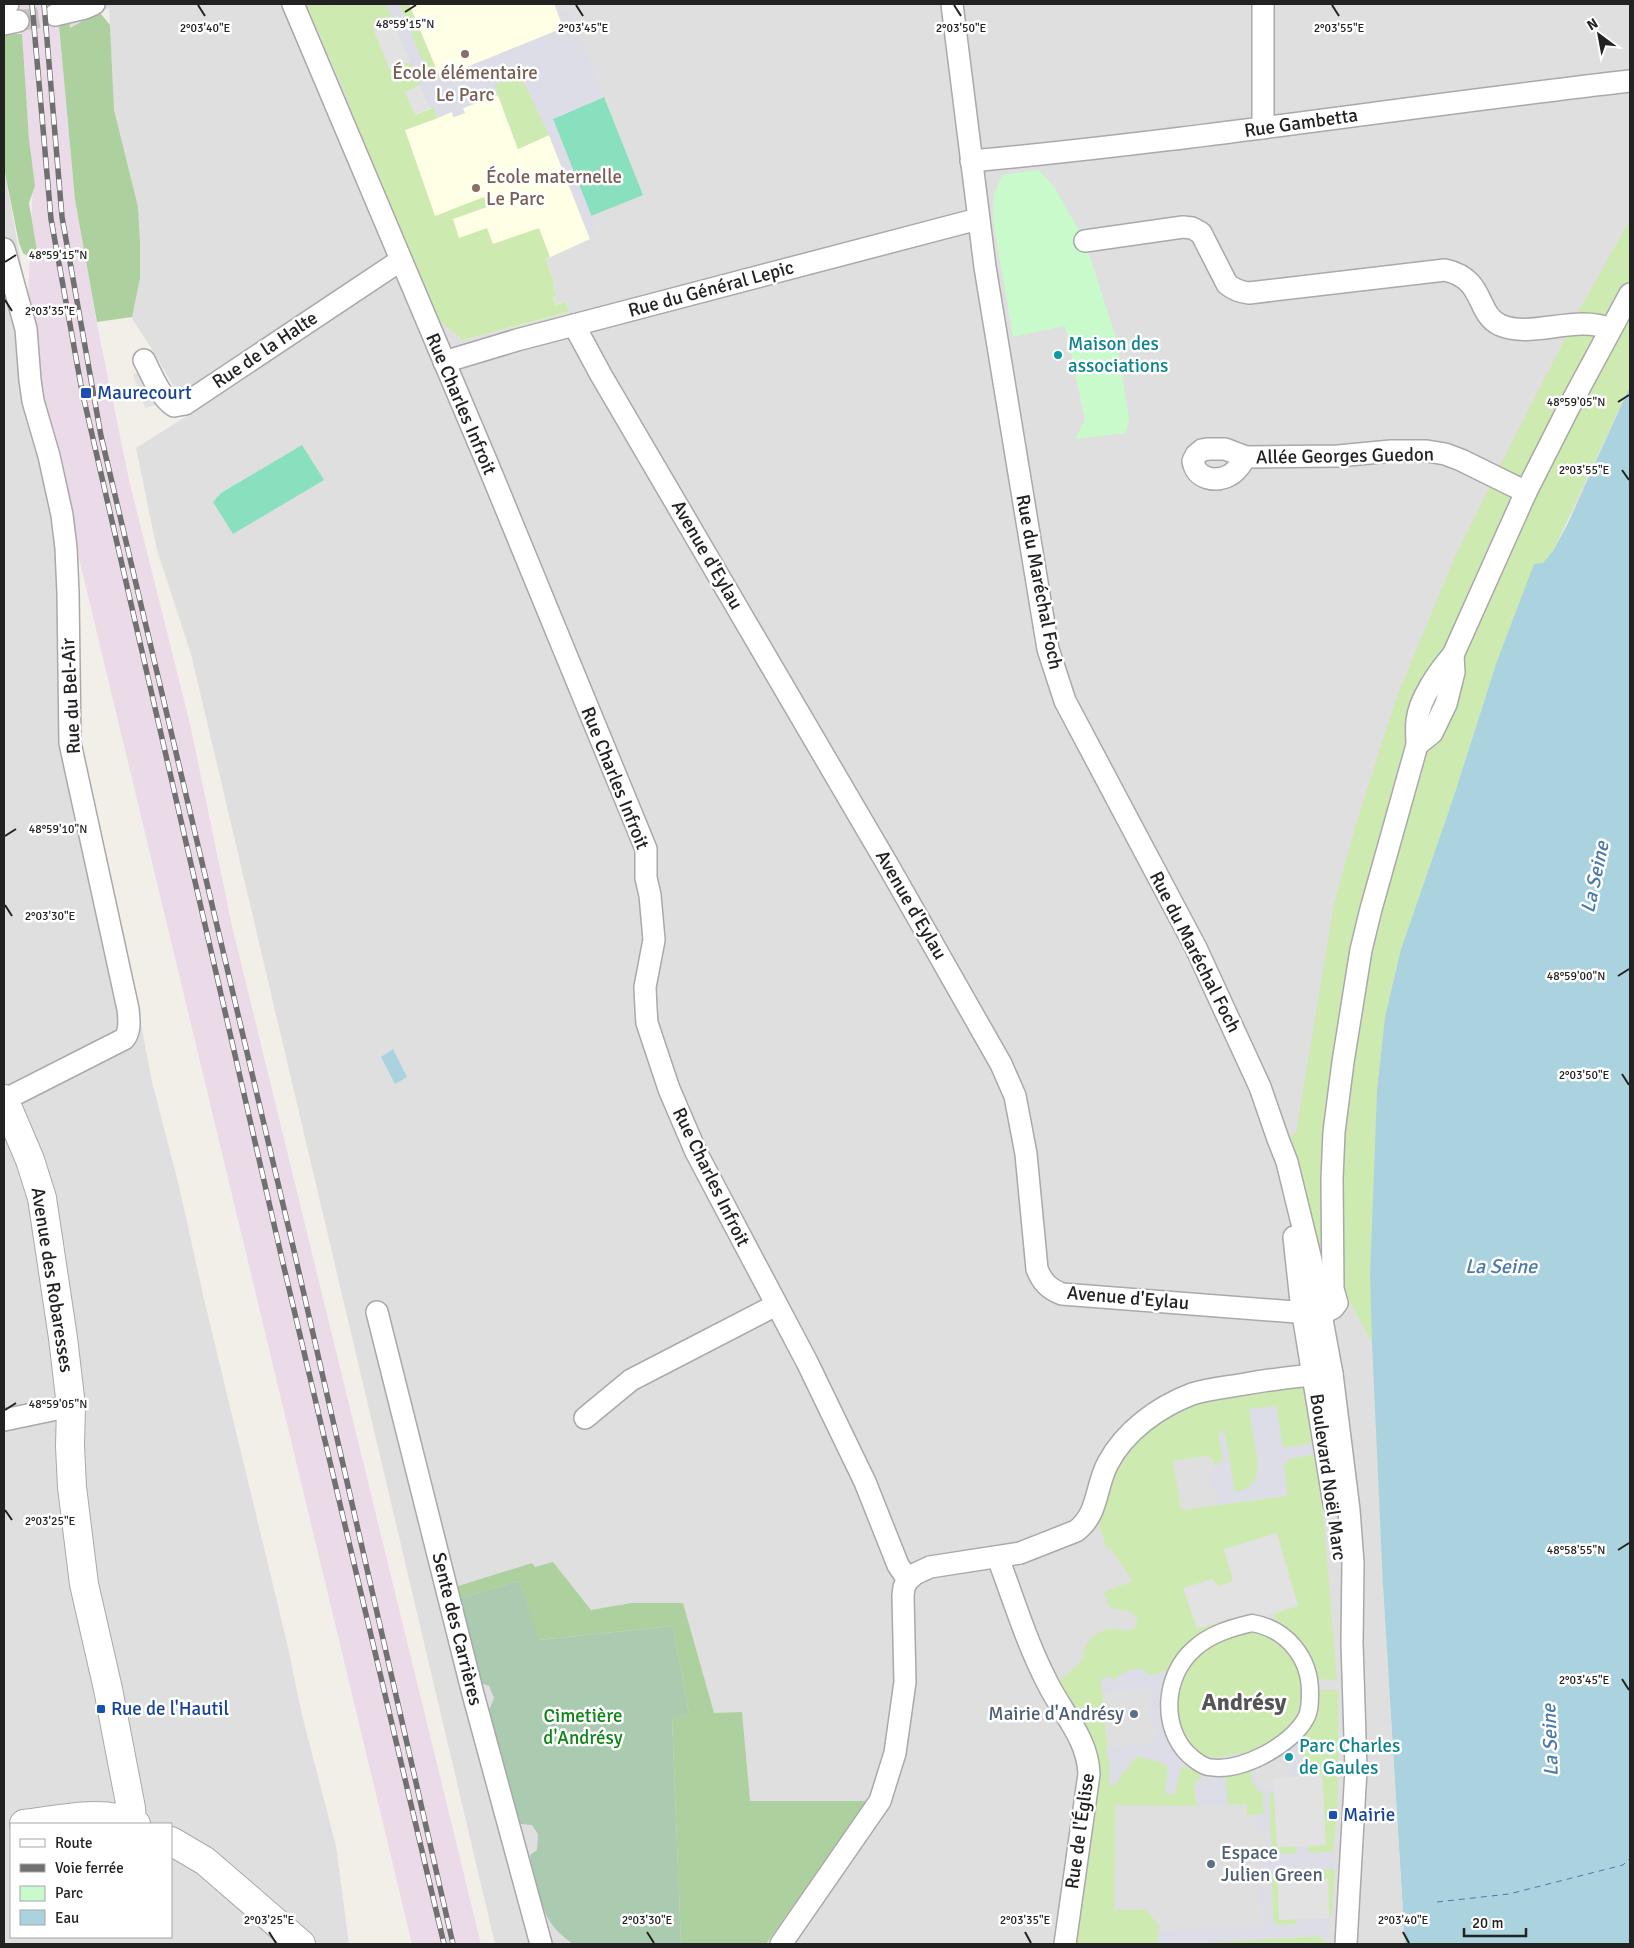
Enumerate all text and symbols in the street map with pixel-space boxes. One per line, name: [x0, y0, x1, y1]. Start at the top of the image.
north arrow: [1574, 10, 1624, 60]
text: N: [1584, 15, 1601, 34]
text: 48°59'15"N: [376, 17, 434, 32]
text: 2°03'40"E: [180, 21, 231, 36]
text: 2°03'45"E: [558, 21, 609, 36]
text: 2°03'50"E: [936, 21, 987, 36]
text: 2°03'55"E: [1314, 21, 1365, 36]
marker: École élémentaire Le Parc: [459, 48, 471, 60]
place label: École élémentaire Le Parc: [392, 61, 538, 107]
street label: Rue Gambetta: [1243, 103, 1359, 143]
place label: École maternelle Le Parc: [486, 165, 622, 211]
marker: École maternelle Le Parc: [470, 182, 482, 194]
text: 48°59'15"N: [29, 248, 87, 263]
street label: Rue du Général Lepic: [625, 255, 797, 323]
text: 2°03'35"E: [25, 304, 76, 319]
street label: Rue de la Halte: [208, 306, 322, 394]
street label: Rue Charles Infroit: [420, 329, 502, 479]
place label: Maison des associations: [1068, 332, 1168, 378]
marker: Maison des associations: [1052, 349, 1064, 361]
place label: Maurecourt: [97, 381, 192, 405]
marker: Maurecourt: [79, 386, 93, 400]
text: 48°59'05"N: [1547, 395, 1605, 410]
street label: Allée Georges Guedon: [1256, 442, 1434, 470]
text: 2°03'55"E: [1559, 463, 1610, 478]
street label: Rue du Maréchal Foch: [1010, 492, 1068, 672]
street label: Avenue d'Eylau: [666, 496, 748, 614]
street label: Rue du Bel-Air: [56, 637, 86, 755]
street label: Rue Charles Infroit: [575, 703, 655, 853]
text: 48°59'10"N: [29, 822, 87, 837]
water label: La Seine: [1575, 838, 1615, 915]
street label: Avenue d'Eylau: [870, 846, 952, 964]
street label: Rue du Maréchal Foch: [1144, 867, 1246, 1037]
text: 2°03'30"E: [25, 909, 76, 924]
text: 48°59'00"N: [1547, 969, 1605, 984]
text: 2°03'50"E: [1559, 1068, 1610, 1083]
street label: Rue Charles Infroit: [667, 1104, 755, 1251]
street label: Avenue des Robaresses: [26, 1186, 78, 1374]
water label: La Seine: [1465, 1254, 1538, 1279]
street label: Avenue d'Eylau: [1066, 1281, 1190, 1315]
street label: Boulevard Noël Marc: [1304, 1392, 1352, 1562]
text: 48°59'05"N: [29, 1397, 87, 1412]
text: 2°03'25"E: [25, 1514, 76, 1529]
text: 48°58'55"N: [1547, 1543, 1605, 1558]
street label: Sente des Carrières: [426, 1550, 488, 1708]
text: 2°03'45"E: [1559, 1673, 1610, 1688]
district label: Andrésy: [1201, 1687, 1287, 1717]
place label: Rue de l'Hautil: [111, 1697, 229, 1721]
place label: Mairie d'Andrésy: [988, 1702, 1124, 1726]
water label: La Seine: [1536, 1702, 1564, 1777]
marker: Rue de l'Hautil: [95, 1703, 107, 1715]
park label: Cimetière d'Andrésy: [543, 1704, 623, 1750]
marker: Mairie d'Andrésy: [1128, 1708, 1140, 1720]
place label: Parc Charles de Gaules: [1299, 1734, 1400, 1780]
marker: Parc Charles de Gaules: [1283, 1751, 1295, 1763]
street label: Rue de l'Église: [1060, 1772, 1100, 1890]
place label: Mairie: [1343, 1803, 1395, 1827]
marker: Mairie: [1327, 1809, 1339, 1821]
legend: [10, 1823, 172, 1938]
text: Route: [55, 1834, 92, 1852]
place label: Espace Julien Green: [1221, 1841, 1323, 1887]
marker: Espace Julien Green: [1205, 1858, 1217, 1870]
text: Voie ferrée: [55, 1859, 124, 1877]
text: Parc: [55, 1884, 83, 1902]
scale bar: [1464, 1906, 1526, 1938]
text: Eau: [55, 1909, 79, 1927]
text: 2°03'25"E: [244, 1913, 295, 1928]
text: 2°03'30"E: [622, 1913, 673, 1928]
text: 2°03'35"E: [1000, 1913, 1051, 1928]
text: 2°03'40"E: [1378, 1913, 1429, 1928]
text: 20 m: [1472, 1914, 1503, 1932]

